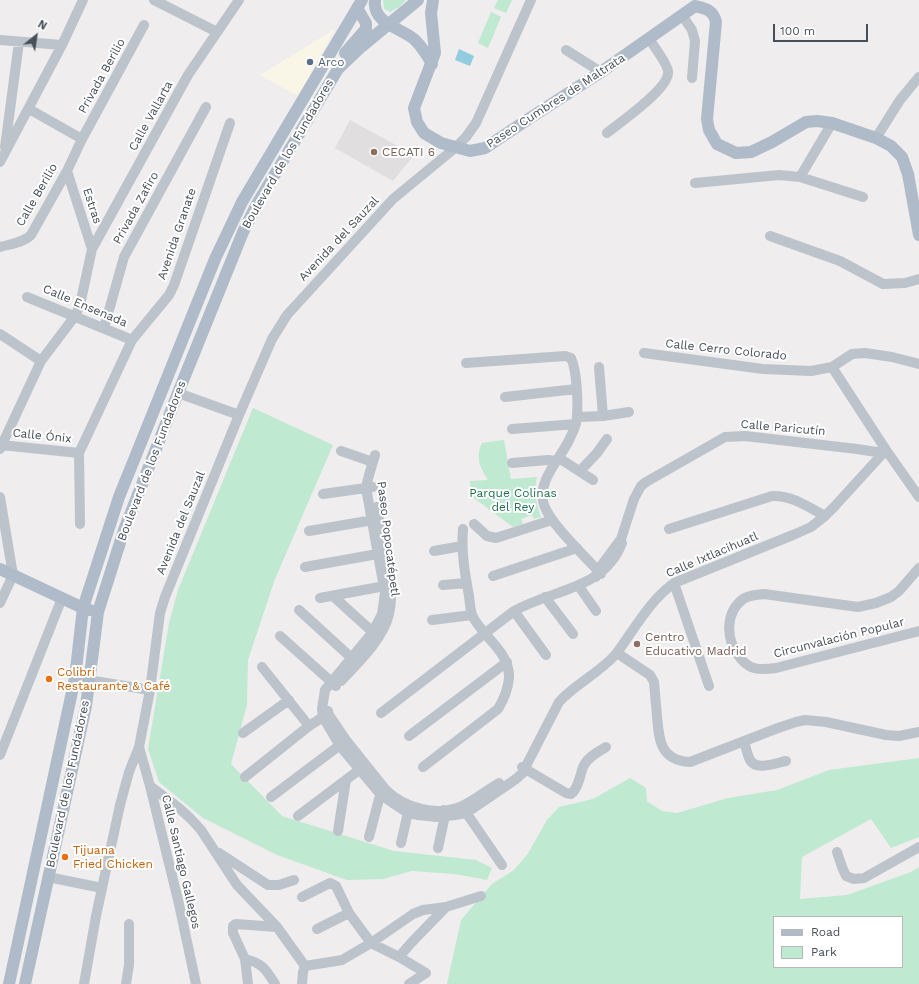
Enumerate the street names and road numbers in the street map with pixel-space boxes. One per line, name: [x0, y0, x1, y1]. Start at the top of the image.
street label: Privada Berilio: [75, 36, 129, 116]
street label: Paseo Cumbres de Maltrata: [484, 51, 628, 151]
street label: Boulevard de los Fundadores: [239, 77, 337, 231]
street label: Calle Vallarta: [126, 79, 176, 153]
street label: Calle Berilio: [13, 161, 61, 229]
street label: Privada Zafiro: [110, 169, 162, 247]
street label: Estras: [79, 186, 105, 226]
street label: Avenida Granate: [155, 186, 199, 282]
street label: Avenida del Sauzal: [296, 194, 382, 284]
street label: Calle Ensenada: [41, 282, 129, 330]
street label: Calle Cerro Colorado: [665, 336, 787, 364]
street label: Boulevard de los Fundadores: [115, 379, 189, 543]
street label: Calle Paricutín: [740, 417, 826, 439]
street label: Calle Ónix: [12, 426, 72, 446]
street label: Avenida del Sauzal: [154, 469, 208, 577]
street label: Paseo Popocatépetl: [374, 481, 402, 597]
street label: Calle Ixtlacihuatl: [664, 529, 760, 581]
street label: Circunvalación Popular: [772, 615, 906, 661]
street label: Boulevard de los Fundadores: [43, 699, 93, 869]
street label: Calle Santiago Gallegos: [159, 793, 203, 931]

